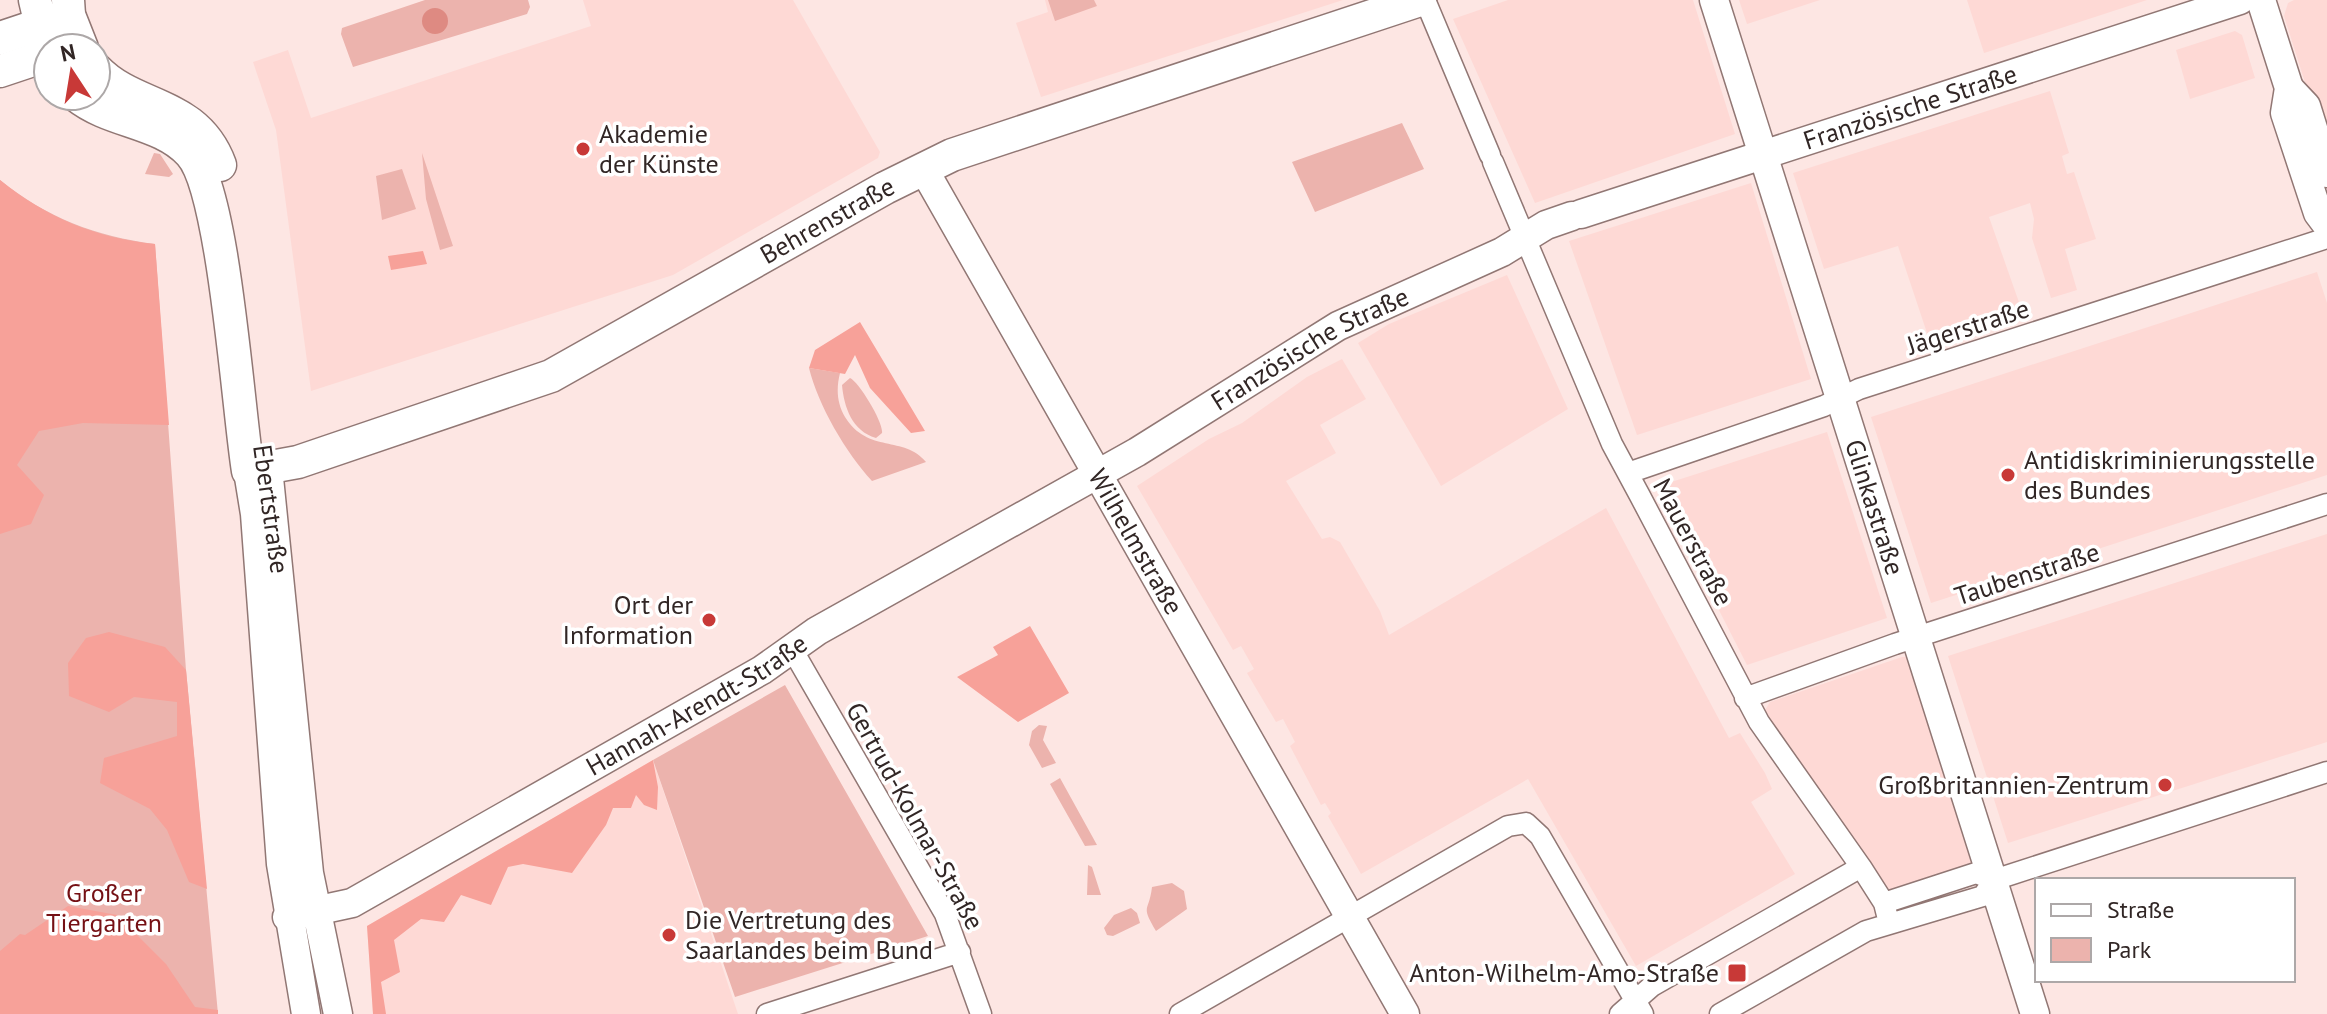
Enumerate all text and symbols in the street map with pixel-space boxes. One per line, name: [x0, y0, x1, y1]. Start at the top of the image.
north arrow: [32, 32, 112, 112]
text: N: [58, 37, 78, 68]
street label: Französische Straße: [1799, 57, 2021, 157]
place label: Akademie der Künste: [599, 117, 719, 180]
marker: Akademie der Künste: [574, 140, 592, 158]
street label: Behrenstraße: [754, 169, 900, 271]
street label: Französische Straße: [1205, 279, 1414, 417]
street label: Jägerstraße: [1902, 291, 2033, 362]
street label: Glinkastraße: [1838, 435, 1912, 579]
street label: Ebertstraße: [246, 442, 297, 575]
place label: Antidiskriminierungsstelle des Bundes: [2024, 443, 2315, 506]
street label: Wilhelmstraße: [1082, 463, 1191, 620]
marker: Antidiskriminierungsstelle des Bundes: [1999, 466, 2017, 484]
street label: Mauerstraße: [1646, 472, 1741, 611]
street label: Taubenstraße: [1950, 535, 2103, 612]
place label: Ort der Information: [562, 588, 693, 651]
marker: Ort der Information: [700, 611, 718, 629]
street label: Hannah-Arendt-Straße: [580, 626, 813, 783]
street label: Gertrud-Kolmar-Straße: [839, 696, 992, 935]
place label: Großbritannien-Zentrum: [1878, 768, 2149, 801]
marker: Großbritannien-Zentrum: [2156, 776, 2174, 794]
park label: Großer Tiergarten: [46, 876, 162, 939]
legend: [2035, 878, 2295, 982]
text: Straße: [2107, 894, 2174, 925]
place label: Die Vertretung des Saarlandes beim Bund: [685, 903, 933, 966]
marker: Die Vertretung des Saarlandes beim Bund: [660, 926, 678, 944]
text: Park: [2107, 934, 2152, 965]
place label: Anton-Wilhelm-Amo-Straße: [1409, 956, 1719, 989]
marker: Anton-Wilhelm-Amo-Straße: [1726, 962, 1748, 984]

